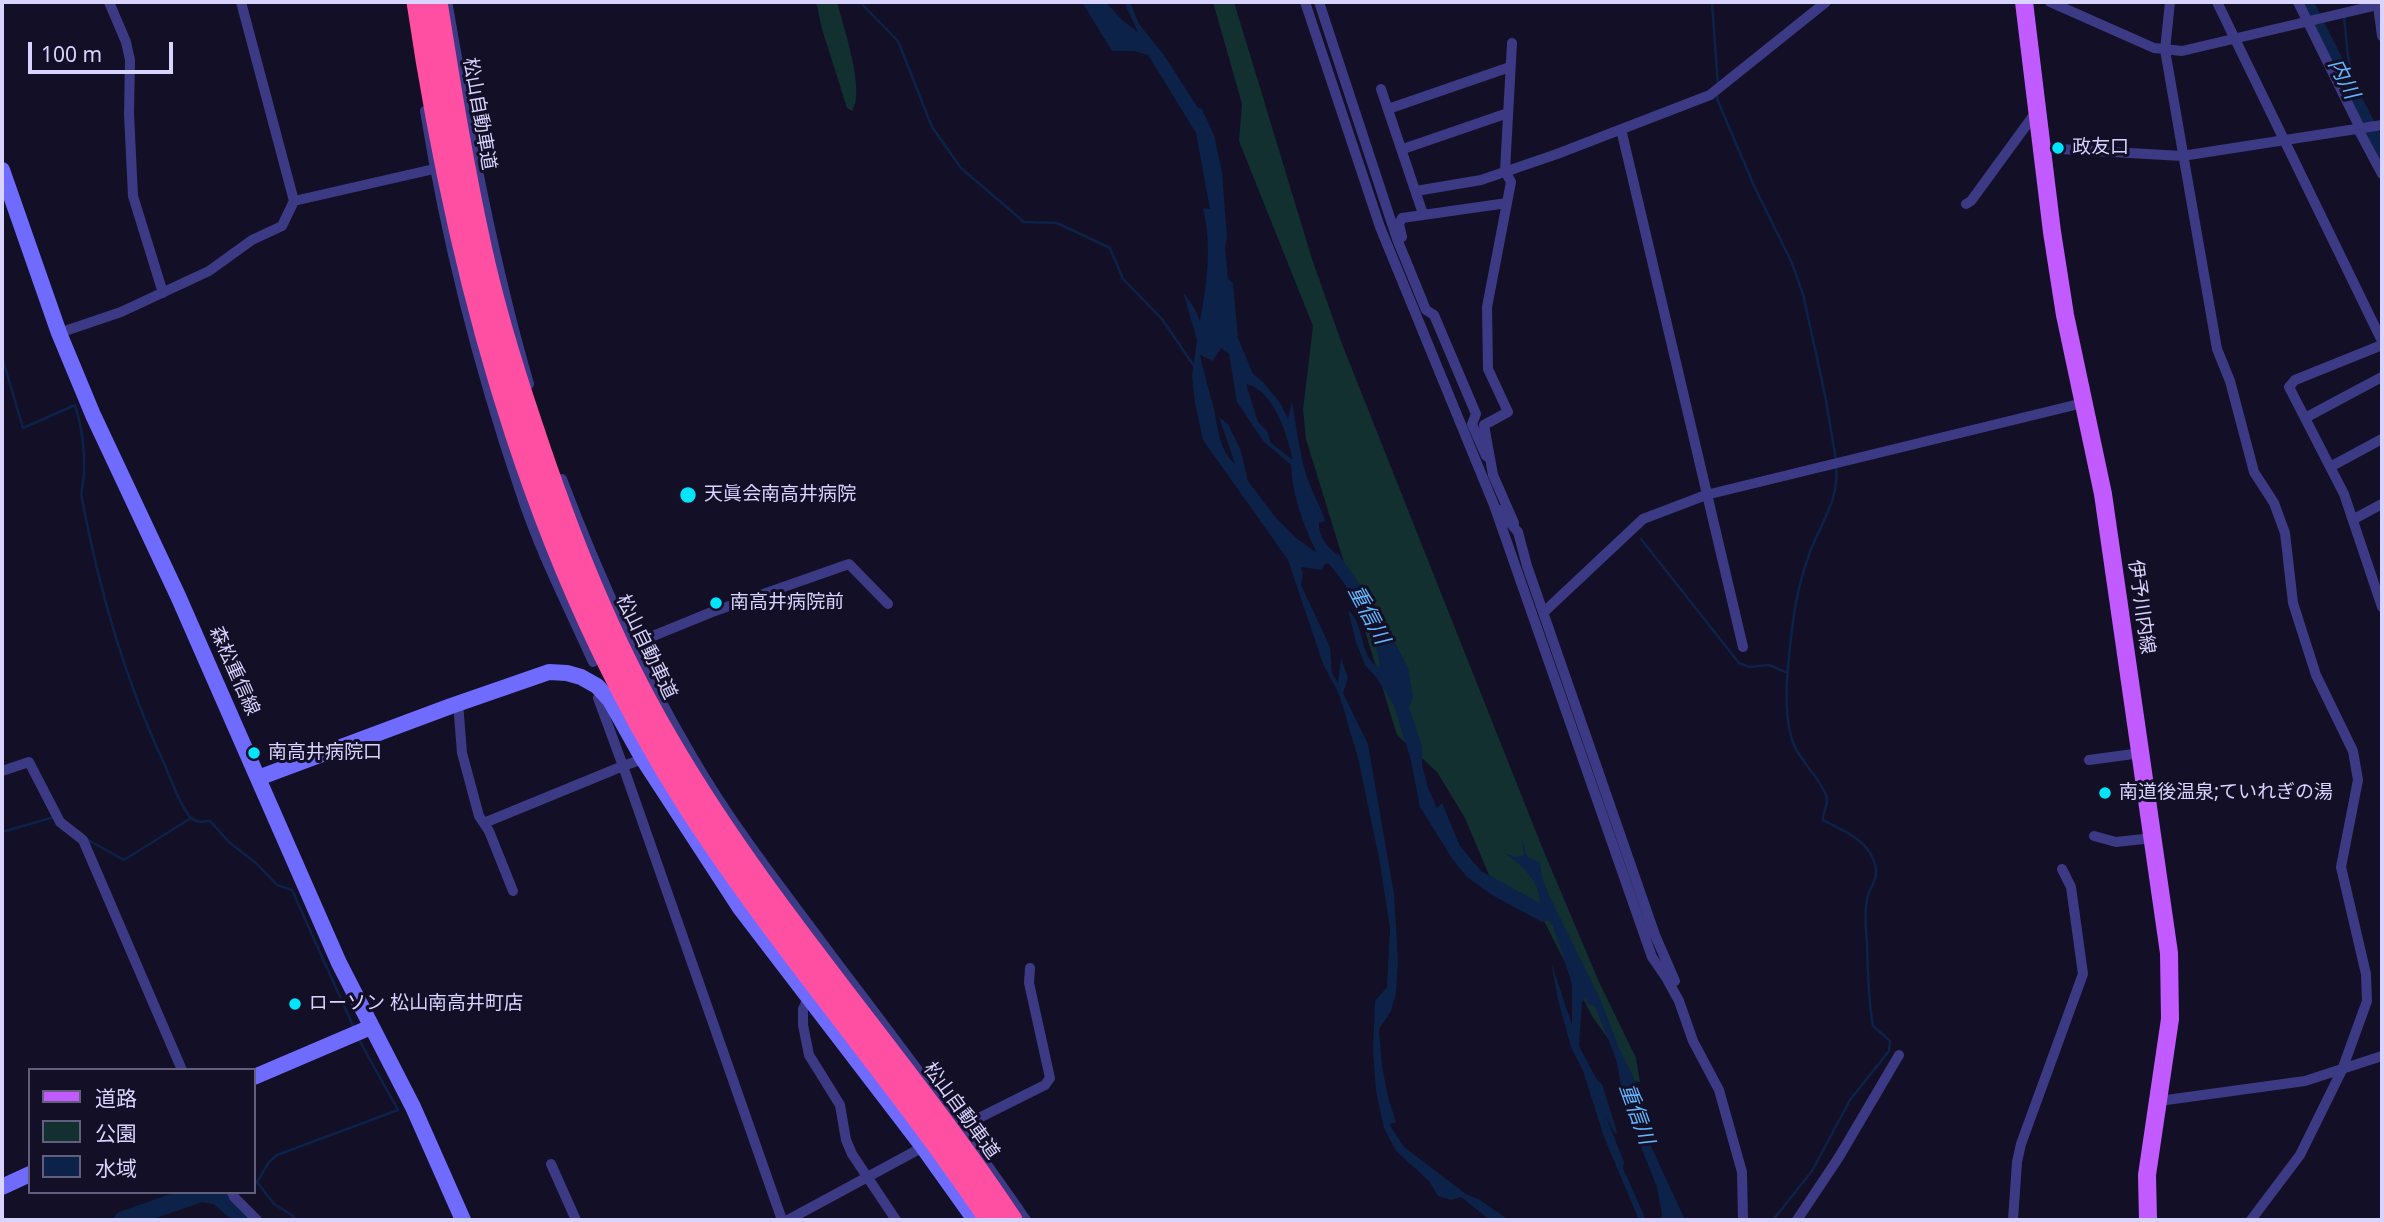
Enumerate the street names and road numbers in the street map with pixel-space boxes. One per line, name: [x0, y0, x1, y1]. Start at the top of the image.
street label: 松山自動車道: [458, 56, 500, 172]
street label: 伊予川内線: [2123, 558, 2159, 656]
street label: 松山自動車道: [611, 591, 681, 703]
street label: 森松重信線: [204, 623, 264, 719]
street label: 松山自動車道: [918, 1058, 1004, 1164]

